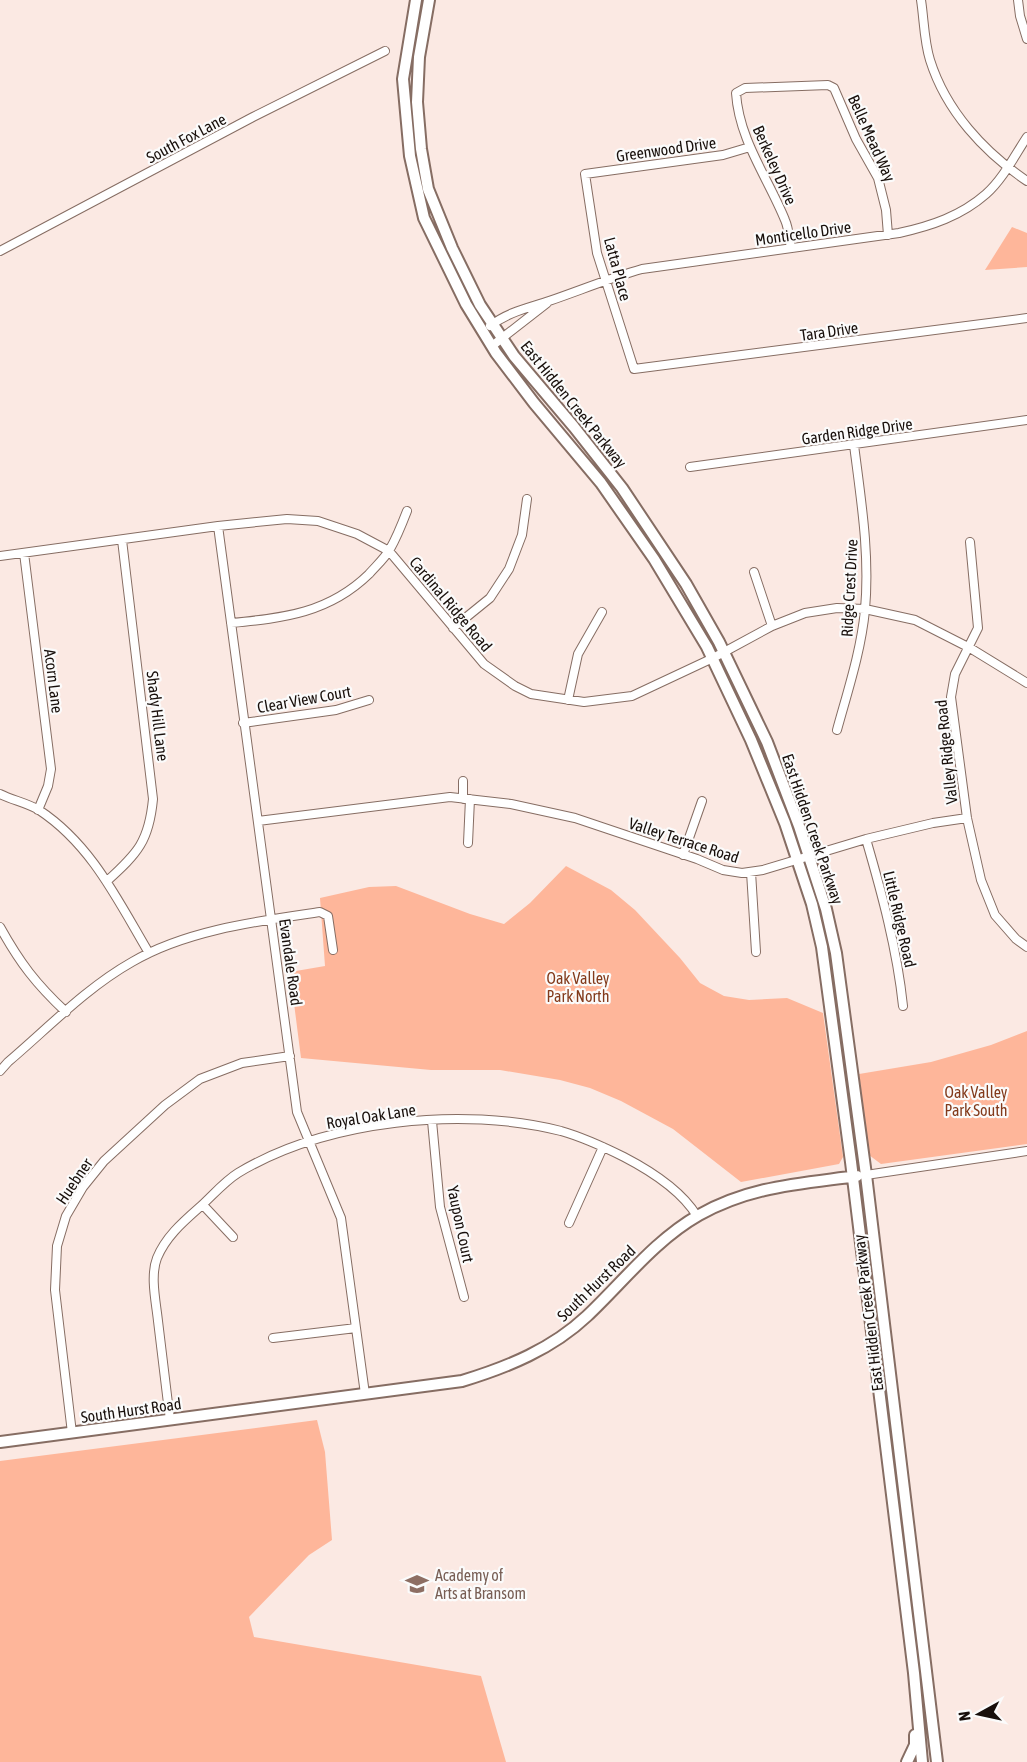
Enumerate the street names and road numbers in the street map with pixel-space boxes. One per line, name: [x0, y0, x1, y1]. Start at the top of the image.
street label: Belle Mead Way: [844, 92, 899, 185]
street label: South Fox Lane: [143, 110, 229, 166]
street label: Berkeley Drive: [749, 123, 800, 208]
street label: Greenwood Drive: [615, 133, 717, 165]
street label: Monticello Drive: [754, 217, 852, 249]
street label: Latta Place: [601, 235, 635, 303]
street label: Tara Drive: [799, 318, 859, 344]
street label: East Hidden Creek Parkway: [517, 337, 631, 472]
street label: Garden Ridge Drive: [800, 414, 914, 449]
street label: Ridge Crest Drive: [837, 539, 862, 637]
street label: Cardinal Ridge Road: [405, 553, 496, 656]
street label: Acorn Lane: [41, 648, 67, 714]
street label: Shady Hill Lane: [143, 670, 172, 762]
street label: Clear View Court: [256, 682, 353, 716]
street label: Valley Ridge Road: [932, 699, 961, 805]
street label: East Hidden Creek Parkway: [778, 751, 847, 907]
street label: Valley Terrace Road: [626, 814, 741, 867]
street label: Little Ridge Road: [879, 869, 920, 969]
street label: Evandale Road: [276, 917, 306, 1007]
street label: Royal Oak Lane: [325, 1100, 417, 1133]
street label: Huebner: [52, 1154, 96, 1207]
street label: Yaupon Court: [443, 1184, 478, 1265]
street label: East Hidden Creek Parkway: [849, 1233, 888, 1392]
street label: South Hurst Road: [553, 1241, 639, 1325]
street label: South Hurst Road: [80, 1394, 182, 1426]

